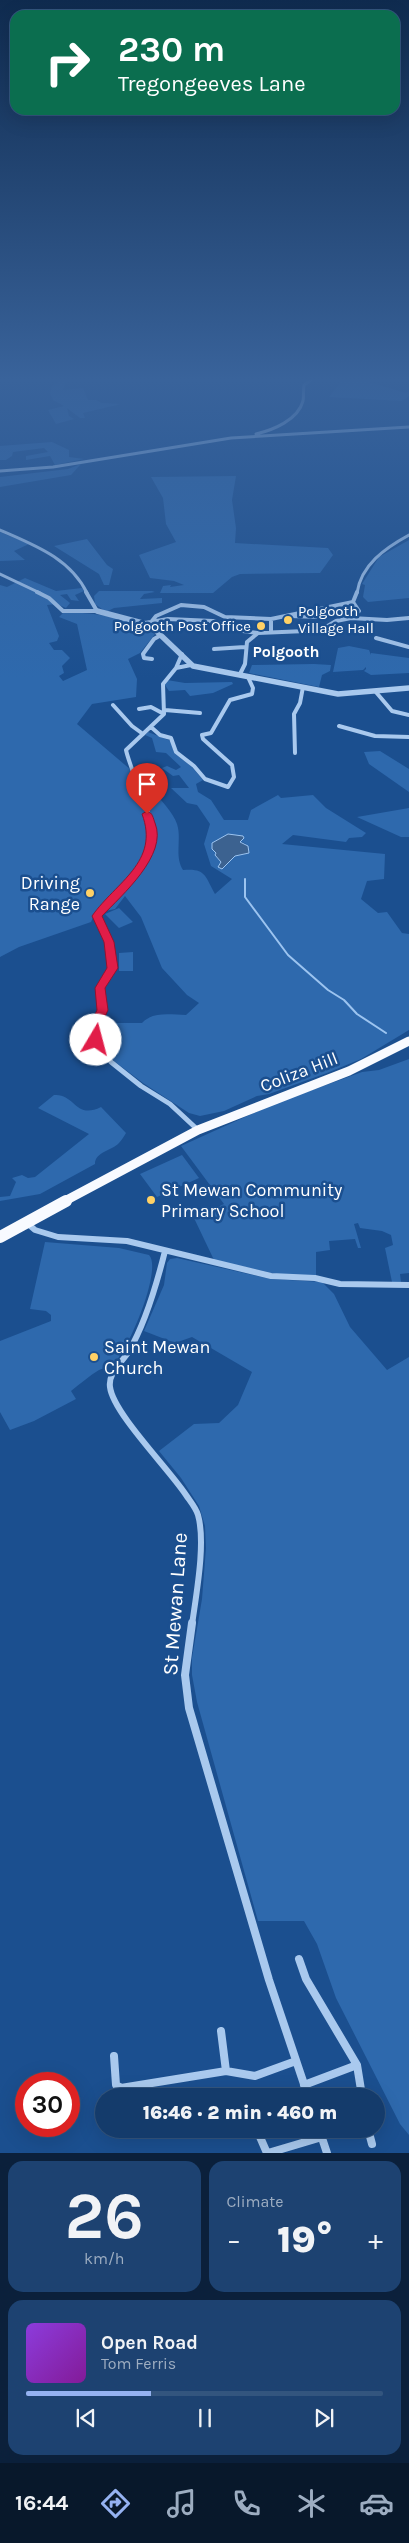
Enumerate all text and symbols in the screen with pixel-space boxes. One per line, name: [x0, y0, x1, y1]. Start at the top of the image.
text: 230 m: [118, 29, 225, 70]
icon: right: [35, 30, 100, 95]
text: Tregongeeves Lane: [118, 71, 306, 97]
place label: Polgooth Village Hall: [298, 602, 374, 637]
marker: Polgooth Village Hall: [282, 614, 294, 626]
place label: Polgooth Post Office: [114, 617, 251, 635]
marker: Polgooth Post Office: [255, 620, 267, 632]
district label: Polgooth: [253, 642, 319, 661]
pin: [126, 763, 168, 814]
icon: arrive: [133, 770, 161, 798]
place label: Driving Range: [21, 872, 80, 915]
marker: Driving Range: [84, 887, 96, 899]
position arrow: [69, 1013, 121, 1065]
street label: Coliza Hill: [257, 1047, 341, 1097]
place label: St Mewan Community Primary School: [161, 1179, 343, 1222]
marker: St Mewan Community Primary School: [145, 1194, 157, 1206]
place label: Saint Mewan Church: [104, 1336, 210, 1379]
marker: Saint Mewan Church: [88, 1351, 100, 1363]
street label: St Mewan Lane: [158, 1532, 192, 1676]
speed limit sign: 30: [15, 2072, 80, 2137]
text: 16:46 · 2 min · 460 m: [143, 2102, 337, 2124]
text: 26: [65, 2178, 144, 2254]
text: Climate: [227, 2192, 284, 2211]
text: 19°: [277, 2217, 333, 2262]
text: −: [227, 2223, 241, 2256]
text: +: [368, 2223, 383, 2256]
text: km/h: [84, 2249, 125, 2268]
text: Open Road: [101, 2332, 198, 2354]
text: Tom Ferris: [101, 2354, 176, 2373]
icon: previous: [72, 2404, 100, 2432]
icon: pause: [191, 2404, 219, 2432]
icon: next: [310, 2404, 338, 2432]
icon: directions: [98, 2486, 133, 2521]
icon: music: [164, 2486, 199, 2521]
icon: phone: [229, 2486, 264, 2521]
icon: climate: [294, 2486, 329, 2521]
icon: car: [359, 2486, 394, 2521]
text: 16:44: [15, 2490, 68, 2516]

